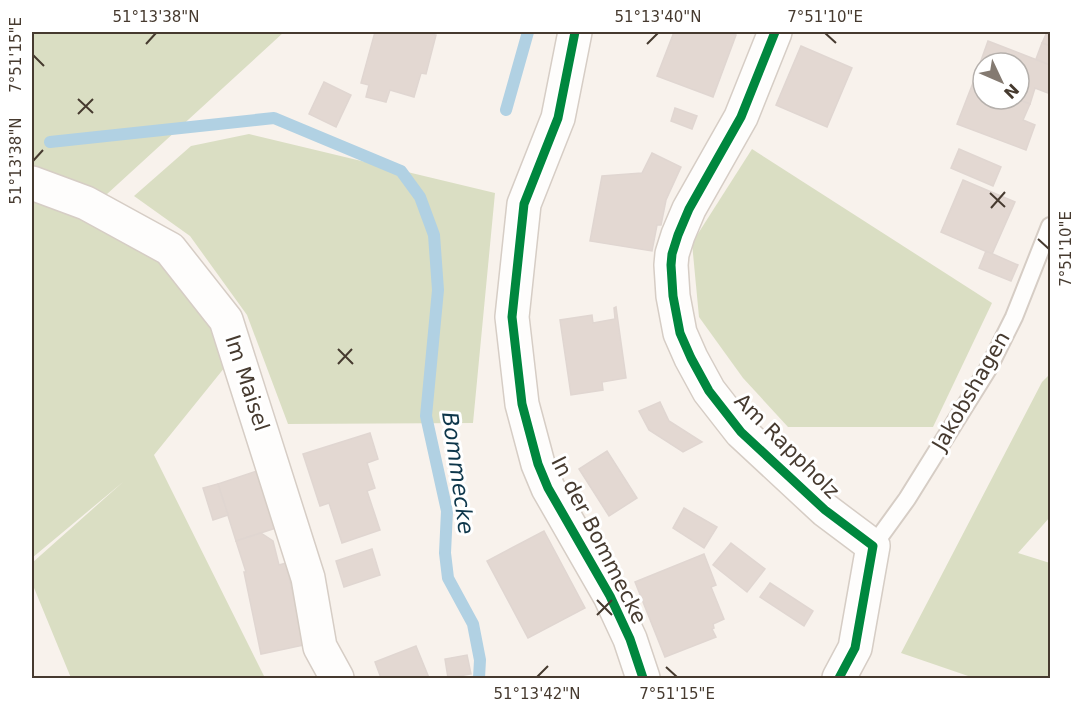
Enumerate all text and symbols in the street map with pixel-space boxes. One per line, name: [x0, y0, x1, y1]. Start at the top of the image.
text: 51°13'38"N: [112, 8, 200, 26]
text: 51°13'40"N: [614, 8, 702, 26]
text: 7°51'10"E: [787, 8, 863, 26]
text: 7°51'15"E: [7, 17, 25, 93]
north arrow: [971, 51, 1031, 111]
text: N: [1000, 80, 1023, 102]
text: 51°13'38"N: [7, 117, 25, 205]
text: 7°51'10"E: [1057, 211, 1075, 287]
street label: Jakobshagen: [926, 327, 1015, 456]
street label: Im Maisel: [220, 332, 274, 434]
street label: Am Rappholz: [730, 389, 844, 503]
water label: Bommecke: [437, 410, 479, 536]
street label: In der Bommecke: [546, 452, 652, 628]
text: 51°13'42"N: [493, 685, 581, 703]
text: 7°51'15"E: [639, 685, 715, 703]

